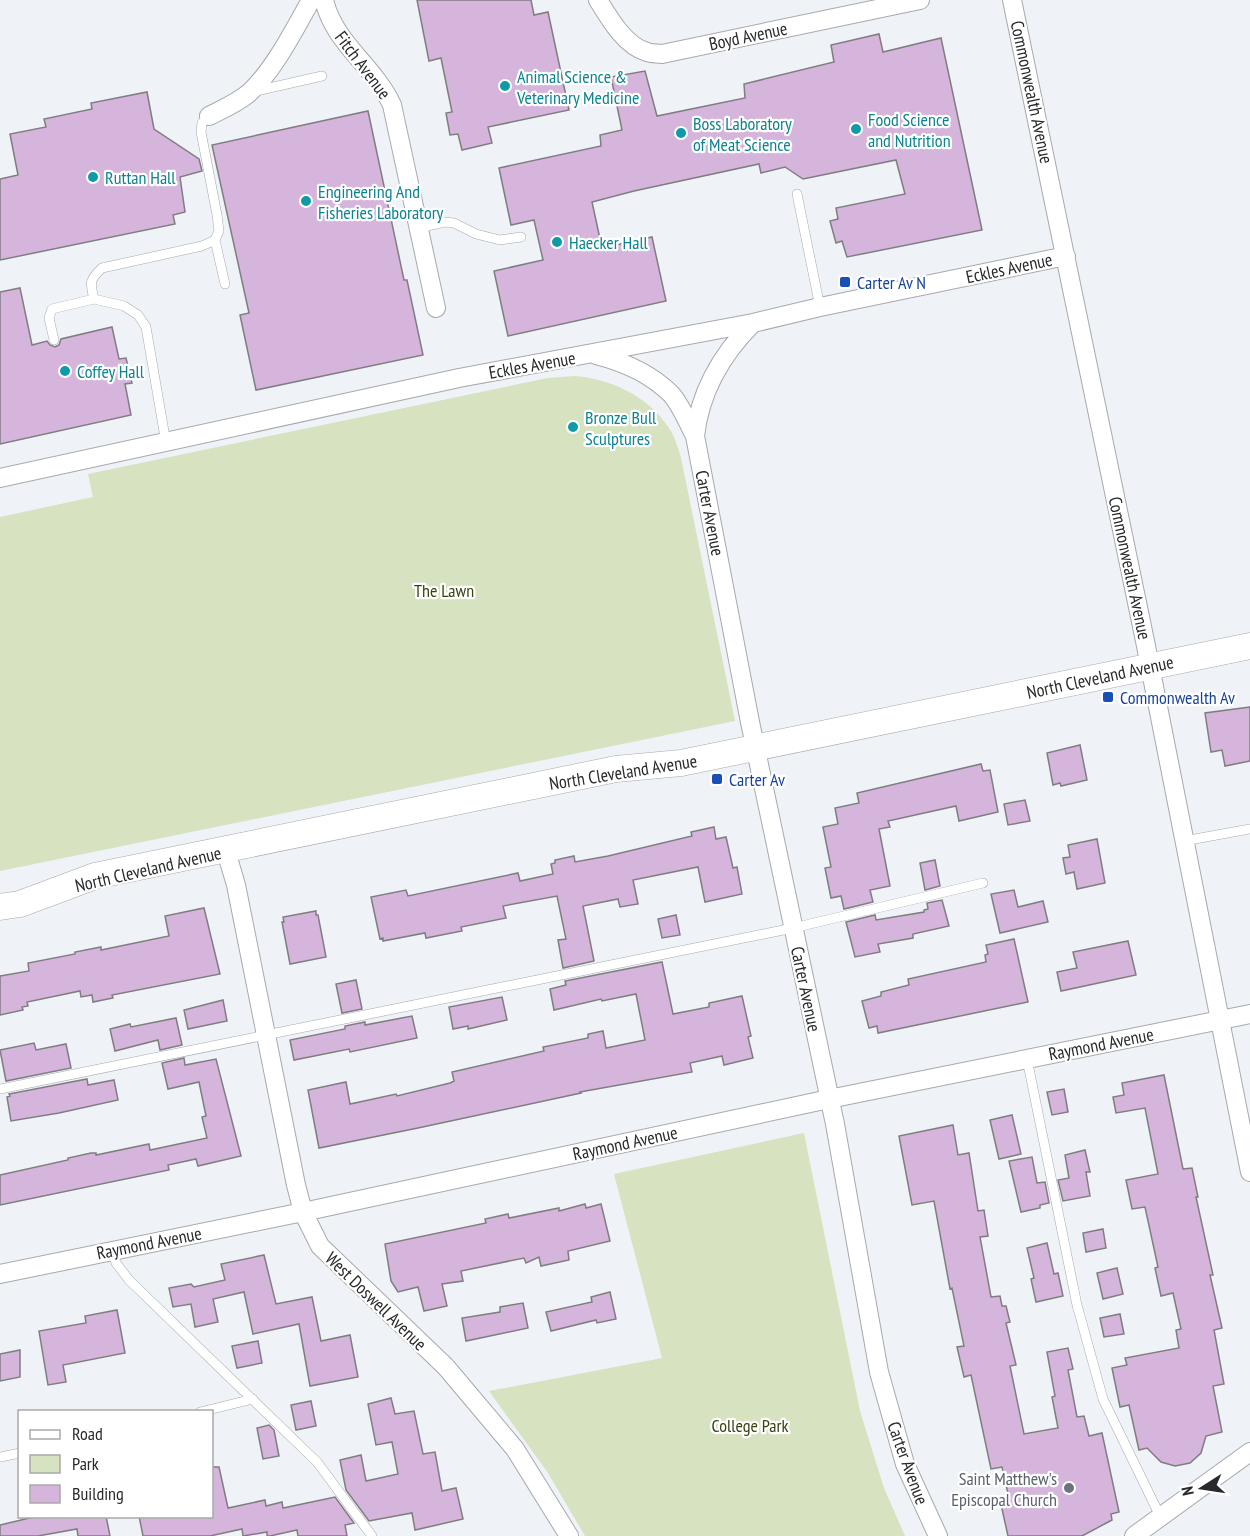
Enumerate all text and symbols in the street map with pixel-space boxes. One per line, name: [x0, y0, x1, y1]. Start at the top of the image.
street label: Boyd Avenue: [707, 16, 789, 56]
street label: Commonwealth Avenue: [1006, 18, 1058, 166]
street label: Fitch Avenue: [330, 26, 396, 104]
place label: Animal Science & Veterinary Medicine: [516, 65, 639, 109]
marker: Animal Science & Veterinary Medicine: [498, 79, 512, 93]
place label: Food Science and Nutrition: [868, 108, 951, 152]
place label: Boss Laboratory of Meat Science: [693, 112, 792, 156]
marker: Food Science and Nutrition: [849, 122, 863, 136]
marker: Boss Laboratory of Meat Science: [674, 126, 688, 140]
place label: Ruttan Hall: [105, 166, 176, 189]
marker: Ruttan Hall: [86, 170, 100, 184]
place label: Engineering And Fisheries Laboratory: [318, 180, 444, 224]
marker: Engineering And Fisheries Laboratory: [299, 194, 313, 208]
place label: Haecker Hall: [569, 231, 649, 254]
marker: Haecker Hall: [550, 235, 564, 249]
street label: Eckles Avenue: [964, 248, 1054, 288]
place label: Carter Av N: [857, 271, 926, 294]
marker: Carter Av N: [838, 275, 852, 289]
street label: Eckles Avenue: [487, 346, 577, 384]
place label: Coffey Hall: [77, 360, 145, 383]
marker: Coffey Hall: [58, 364, 72, 378]
place label: Bronze Bull Sculptures: [585, 406, 657, 450]
marker: Bronze Bull Sculptures: [566, 420, 580, 434]
street label: Carter Avenue: [690, 468, 730, 558]
street label: Commonwealth Avenue: [1104, 494, 1156, 642]
park label: The Lawn: [414, 579, 474, 602]
street label: North Cleveland Avenue: [1025, 650, 1175, 704]
place label: Commonwealth Av: [1120, 686, 1235, 709]
marker: Commonwealth Av: [1101, 690, 1115, 704]
street label: North Cleveland Avenue: [547, 749, 699, 795]
place label: Carter Av: [729, 768, 785, 791]
marker: Carter Av: [710, 772, 724, 786]
street label: North Cleveland Avenue: [73, 841, 223, 897]
street label: Carter Avenue: [786, 944, 826, 1034]
street label: Raymond Avenue: [1046, 1023, 1156, 1065]
street label: Raymond Avenue: [570, 1121, 680, 1165]
street label: Raymond Avenue: [94, 1222, 204, 1264]
street label: West Doswell Avenue: [320, 1247, 432, 1355]
legend: [18, 1410, 213, 1518]
park label: College Park: [712, 1414, 788, 1437]
street label: Carter Avenue: [882, 1418, 934, 1508]
text: Road: [72, 1422, 103, 1445]
text: Park: [72, 1452, 99, 1475]
north arrow: [1172, 1458, 1232, 1518]
place label: Saint Matthew's Episcopal Church: [951, 1467, 1057, 1511]
marker: Saint Matthew's Episcopal Church: [1062, 1481, 1076, 1495]
text: Building: [72, 1482, 124, 1505]
text: N: [1177, 1485, 1198, 1497]

